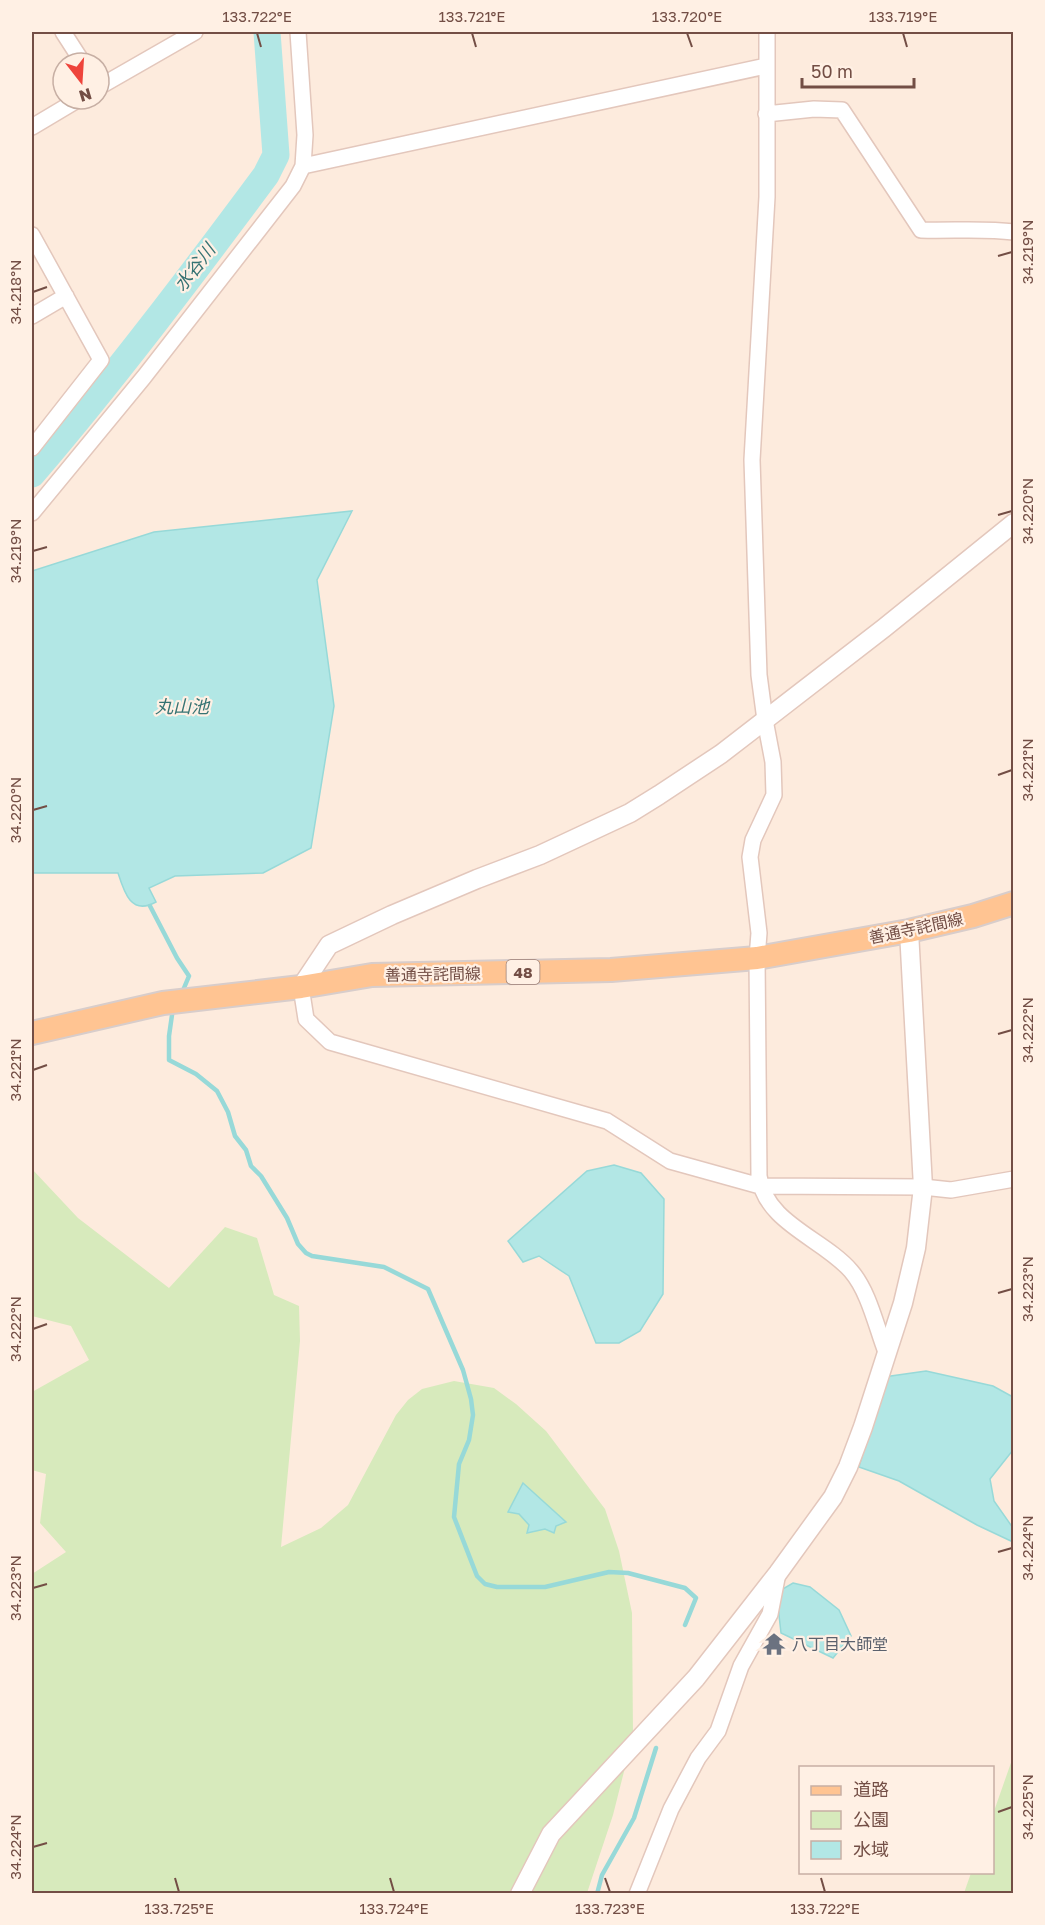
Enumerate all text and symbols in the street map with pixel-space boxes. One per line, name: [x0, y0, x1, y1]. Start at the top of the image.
text: 133.722°E: [222, 7, 292, 25]
text: 133.721°E: [438, 7, 506, 25]
text: 133.720°E: [652, 7, 722, 25]
text: 133.719°E: [869, 7, 937, 25]
north arrow: [51, 51, 111, 111]
scale bar: [802, 51, 914, 89]
text: 50 m: [811, 60, 853, 82]
text: N: [77, 84, 94, 107]
text: 34.219°N: [1018, 220, 1036, 284]
water label: 水谷川: [169, 237, 221, 295]
text: 34.218°N: [6, 260, 24, 324]
text: 34.220°N: [1018, 478, 1036, 544]
text: 34.219°N: [6, 519, 24, 583]
water label: 丸山池: [155, 695, 211, 717]
text: 34.221°N: [1018, 738, 1036, 802]
text: 34.220°N: [6, 777, 24, 843]
street label: 善通寺詫間線: [867, 908, 965, 948]
road number: 48: [506, 960, 540, 984]
street label: 善通寺詫間線: [385, 963, 481, 985]
text: 34.222°N: [1018, 997, 1036, 1063]
text: 34.221°N: [6, 1038, 24, 1102]
text: 34.223°N: [1018, 1256, 1036, 1322]
text: 34.222°N: [6, 1296, 24, 1362]
text: 34.224°N: [1018, 1515, 1036, 1581]
text: 34.223°N: [6, 1555, 24, 1621]
temple icon: 八丁目大師堂: [761, 1631, 787, 1657]
place label: 八丁目大師堂: [792, 1634, 888, 1654]
legend: [799, 1766, 994, 1874]
text: 34.225°N: [1018, 1774, 1036, 1840]
text: 道路: [853, 1778, 889, 1800]
text: 公園: [853, 1808, 889, 1830]
text: 34.224°N: [6, 1814, 24, 1880]
text: 水域: [853, 1838, 889, 1860]
text: 133.725°E: [144, 1899, 214, 1917]
text: 133.724°E: [359, 1899, 429, 1917]
text: 133.723°E: [575, 1899, 645, 1917]
text: 133.722°E: [790, 1899, 860, 1917]

